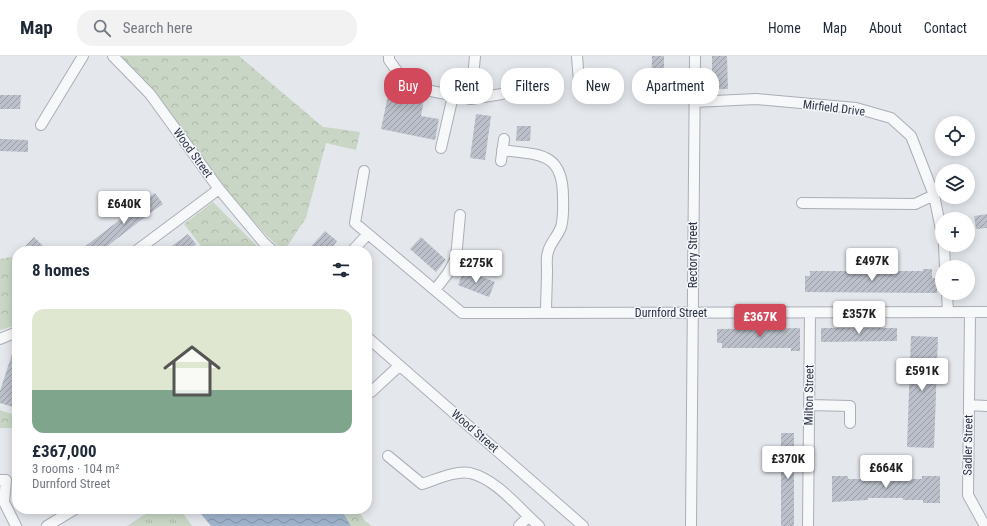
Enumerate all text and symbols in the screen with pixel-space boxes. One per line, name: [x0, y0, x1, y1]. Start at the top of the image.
search box: [77, 10, 357, 46]
text: Map: [20, 16, 53, 39]
icon: search: [91, 17, 113, 39]
text: Search here: [123, 19, 193, 37]
text: Home: [768, 20, 801, 36]
text: Map: [823, 20, 847, 36]
text: About: [869, 20, 902, 36]
text: Contact: [924, 20, 967, 36]
chip: Buy: [384, 68, 432, 104]
chip: Rent: [440, 68, 493, 104]
chip: Filters: [501, 68, 564, 104]
chip: New: [572, 68, 624, 104]
chip: Apartment: [632, 68, 719, 104]
street label: Mirfield Drive: [802, 97, 866, 119]
map controls: [935, 116, 975, 300]
button: locate: [935, 116, 975, 156]
street label: Wood Street: [170, 125, 216, 181]
button: layers: [935, 164, 975, 204]
pin: £640K: [96, 191, 152, 225]
text: £640K: [107, 196, 141, 211]
button: +: [935, 212, 975, 252]
street label: Rectory Street: [686, 221, 700, 288]
pin: £497K: [844, 248, 900, 282]
pin: £275K: [448, 250, 504, 284]
text: £497K: [855, 253, 889, 268]
text: £275K: [459, 255, 493, 270]
icon: filters: [330, 259, 352, 281]
text: 8 homes: [32, 260, 90, 280]
button: −: [935, 260, 975, 300]
pin: £357K: [831, 301, 887, 335]
pin: £367K: [732, 304, 788, 338]
street label: Durnford Street: [635, 306, 708, 320]
text: £357K: [842, 306, 876, 321]
text: £367K: [743, 309, 777, 324]
icon: home: [156, 335, 228, 407]
pin: £591K: [894, 358, 950, 392]
text: £591K: [905, 363, 939, 378]
street label: Milton Street: [801, 364, 817, 425]
street label: Wood Street: [449, 407, 502, 456]
street label: Sadler Street: [960, 414, 976, 476]
text: £367,000: [32, 441, 97, 461]
pin: £370K: [760, 446, 816, 480]
text: £370K: [771, 451, 805, 466]
pin: £664K: [858, 455, 914, 489]
text: £664K: [869, 460, 903, 475]
text: 3 rooms · 104 m²: [32, 461, 119, 476]
text: Durnford Street: [32, 476, 110, 491]

